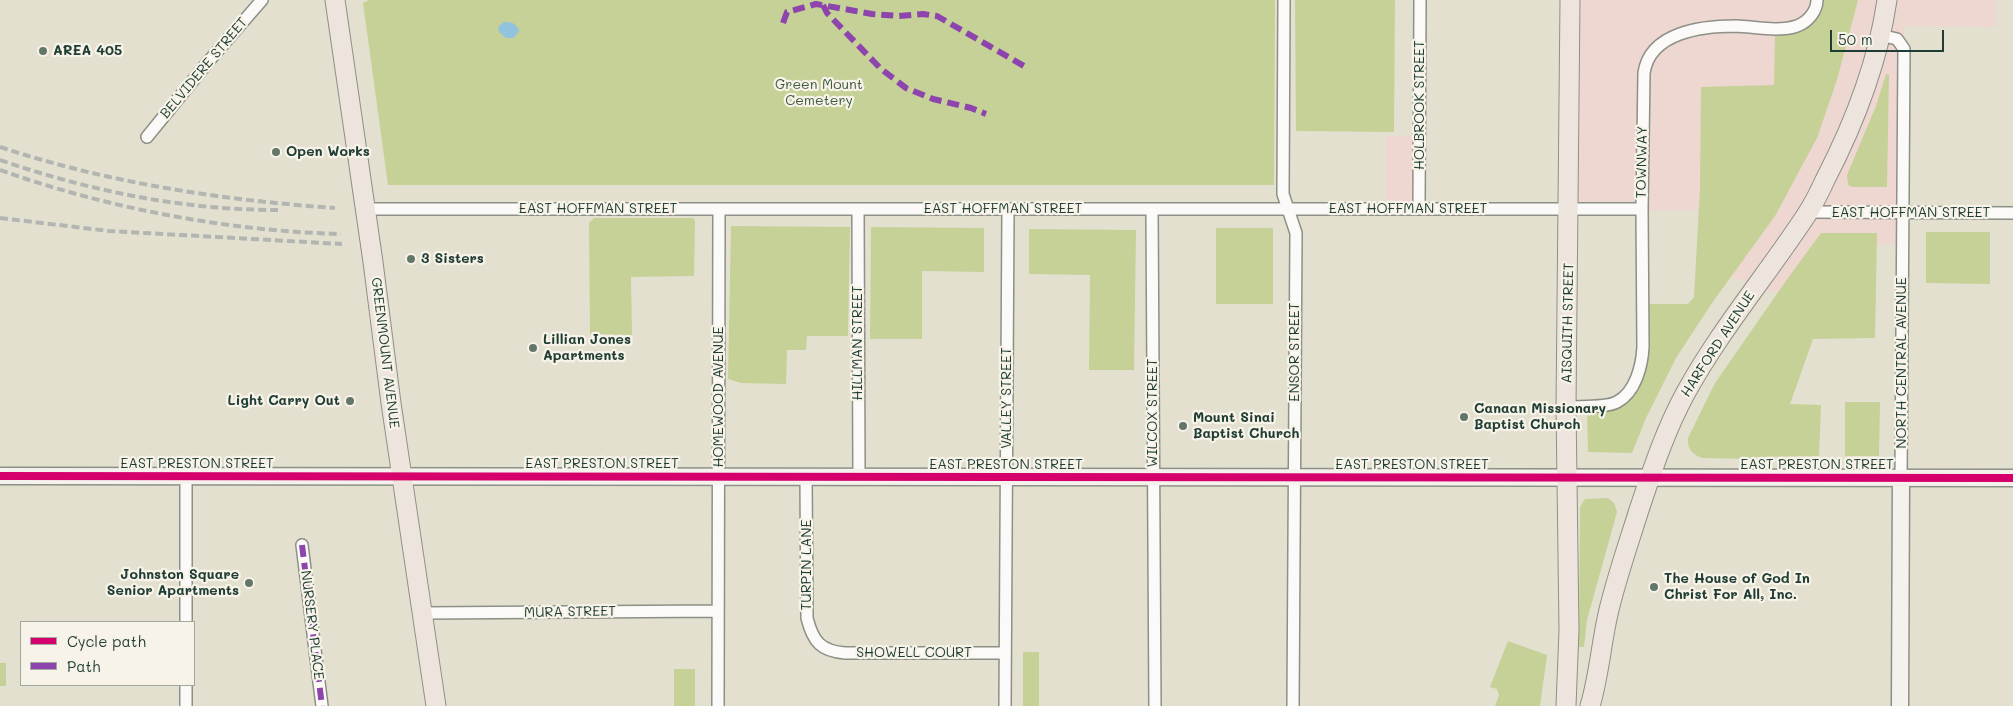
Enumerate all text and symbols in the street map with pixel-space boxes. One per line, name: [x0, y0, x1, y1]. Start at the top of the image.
street label: BELVIDERE STREET: [157, 14, 251, 122]
scale bar: [1833, 20, 1947, 52]
text: 50 m: [1838, 29, 1873, 49]
street label: HOLBROOK STREET: [1412, 40, 1428, 170]
place label: AREA 405: [53, 43, 122, 59]
marker: AREA 405: [37, 45, 49, 57]
park label: Green Mount Cemetery: [775, 77, 863, 110]
street label: TOWNWAY: [1633, 126, 1651, 198]
place label: Open Works: [286, 144, 370, 160]
marker: Open Works: [270, 146, 282, 158]
street label: EAST HOFFMAN STREET: [519, 201, 677, 217]
street label: EAST HOFFMAN STREET: [924, 201, 1082, 217]
street label: EAST HOFFMAN STREET: [1329, 201, 1487, 217]
street label: EAST HOFFMAN STREET: [1832, 205, 1990, 221]
place label: 3 Sisters: [421, 251, 484, 267]
marker: 3 Sisters: [405, 253, 417, 265]
street label: AISQUITH STREET: [1559, 262, 1577, 384]
street label: GREENMOUNT AVENUE: [367, 276, 403, 430]
street label: NORTH CENTRAL AVENUE: [1894, 277, 1910, 449]
street label: HILLMAN STREET: [850, 286, 866, 400]
street label: HARFORD AVENUE: [1677, 288, 1759, 400]
street label: ENSOR STREET: [1287, 302, 1303, 402]
street label: HOMEWOOD AVENUE: [711, 326, 727, 468]
place label: Lillian Jones Apartments: [543, 332, 631, 364]
marker: Lillian Jones Apartments: [527, 342, 539, 354]
street label: VALLEY STREET: [999, 347, 1015, 449]
street label: WILCOX STREET: [1145, 358, 1161, 468]
place label: Light Carry Out: [228, 393, 340, 409]
marker: Light Carry Out: [344, 395, 356, 407]
place label: Canaan Missionary Baptist Church: [1474, 401, 1606, 434]
place label: Mount Sinai Baptist Church: [1193, 410, 1299, 442]
marker: Canaan Missionary Baptist Church: [1458, 411, 1470, 423]
marker: Mount Sinai Baptist Church: [1177, 420, 1189, 432]
street label: EAST PRESTON STREET: [120, 456, 274, 472]
street label: EAST PRESTON STREET: [525, 456, 679, 472]
street label: EAST PRESTON STREET: [929, 457, 1083, 473]
street label: EAST PRESTON STREET: [1335, 457, 1489, 473]
street label: EAST PRESTON STREET: [1740, 457, 1894, 473]
street label: TURPIN LANE: [799, 519, 815, 611]
place label: Johnston Square Senior Apartments: [107, 567, 239, 600]
street label: NURSERY PLACE: [297, 569, 327, 681]
place label: The House of God In Christ For All, Inc.: [1664, 571, 1810, 604]
marker: Johnston Square Senior Apartments: [243, 577, 255, 589]
marker: The House of God In Christ For All, Inc.: [1648, 581, 1660, 593]
street label: MURA STREET: [524, 603, 616, 621]
legend: [20, 621, 195, 686]
text: Cycle path: [67, 631, 146, 651]
street label: SHOWELL COURT: [856, 645, 972, 661]
text: Path: [67, 656, 101, 676]

